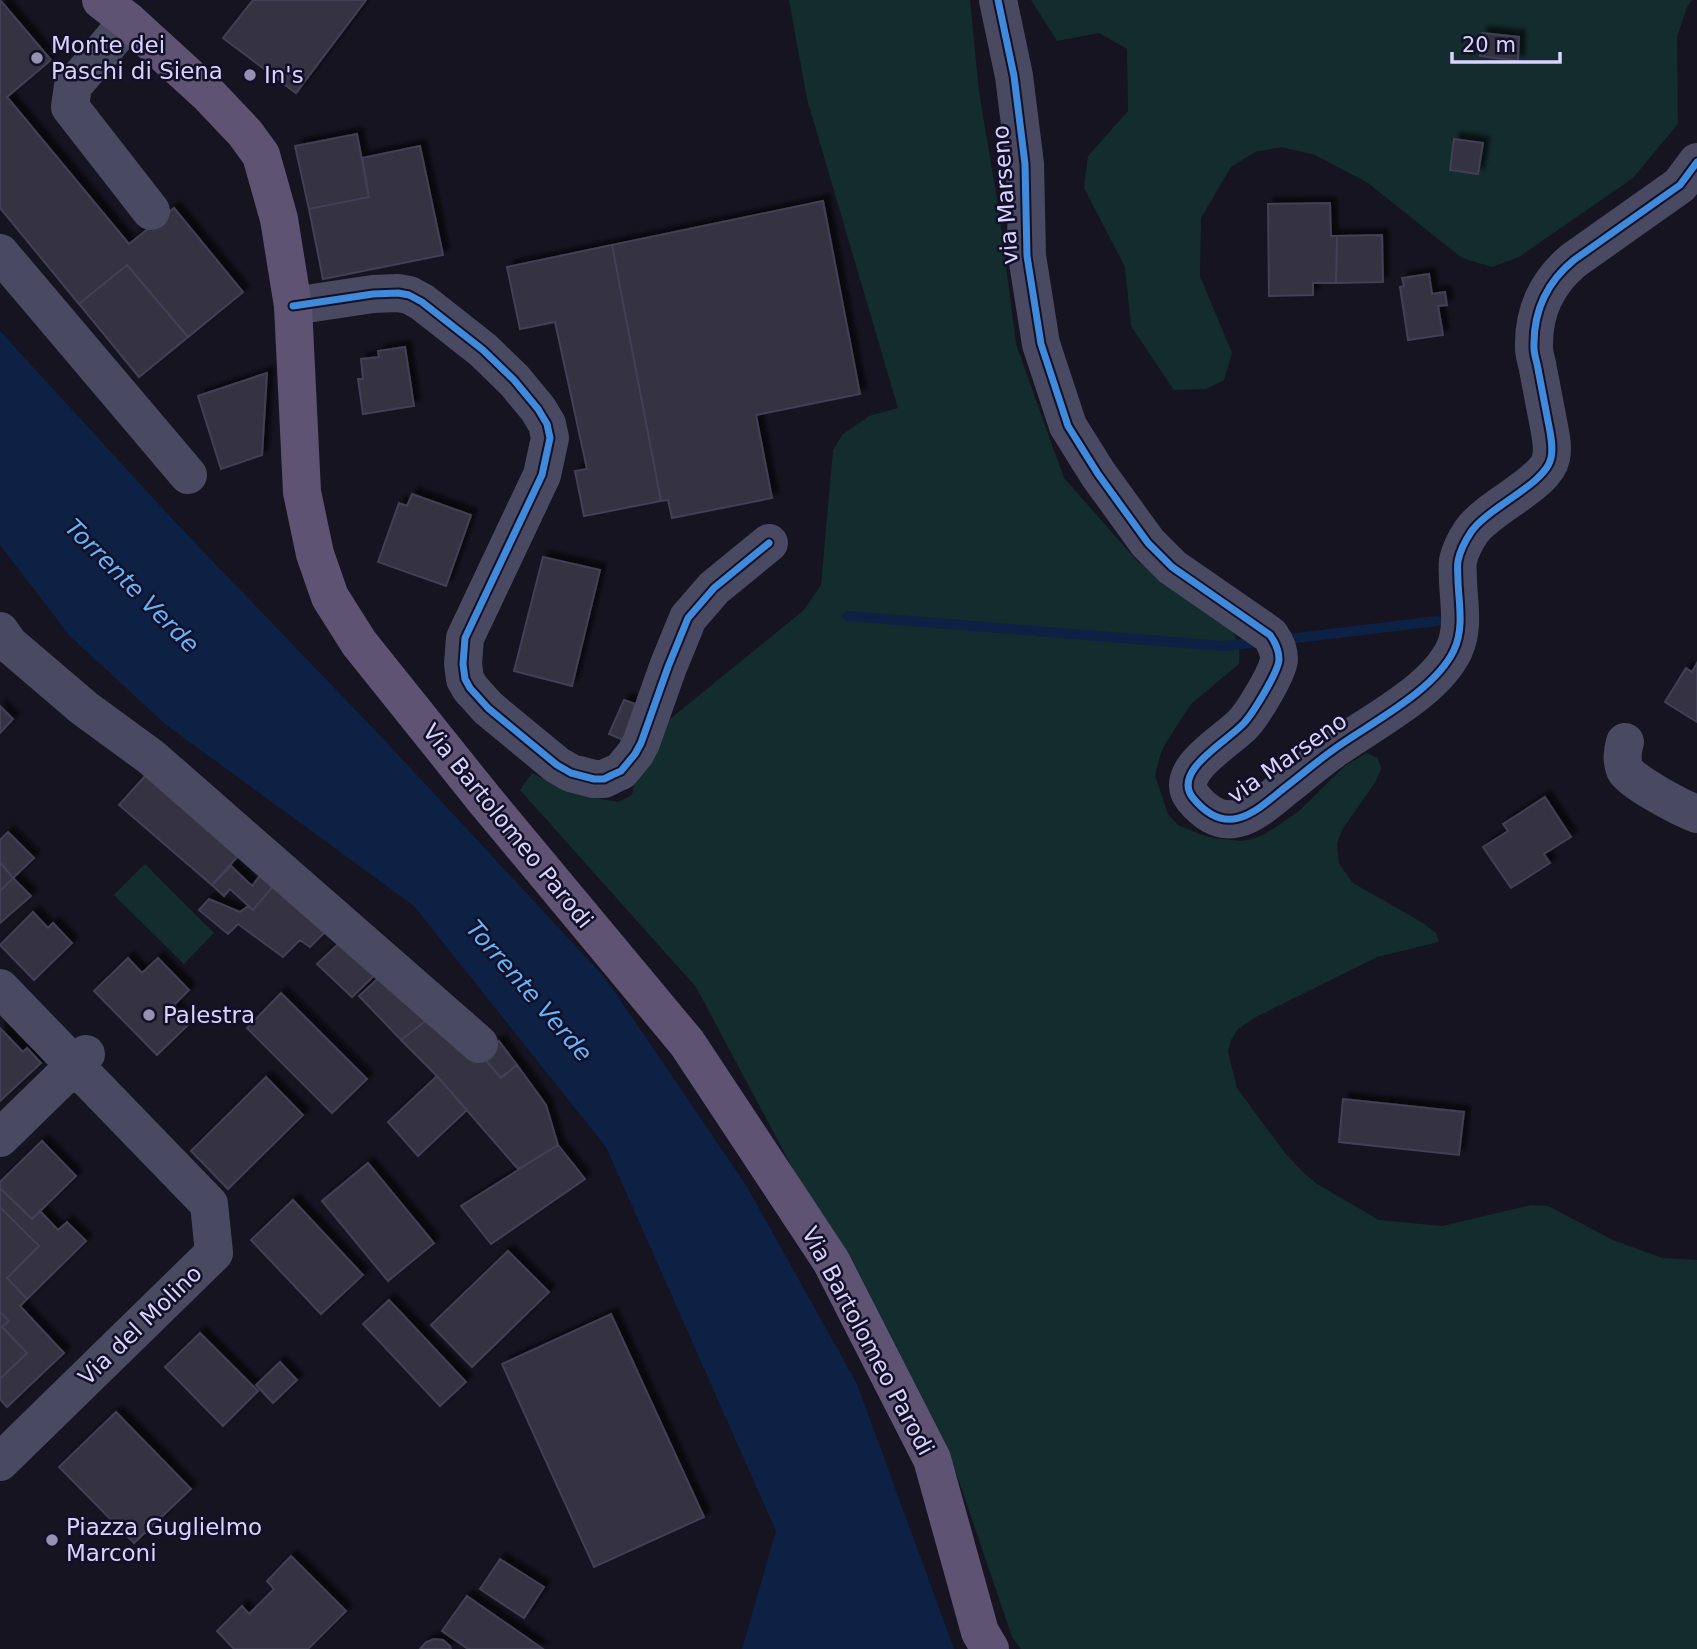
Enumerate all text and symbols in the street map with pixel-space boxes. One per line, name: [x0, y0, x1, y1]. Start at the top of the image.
scale bar: [1452, 21, 1560, 65]
place label: Monte dei Paschi di Siena: [51, 32, 223, 84]
text: 20 m: [1462, 33, 1516, 57]
marker: Monte dei Paschi di Siena: [29, 50, 45, 66]
place label: In's: [264, 62, 304, 88]
marker: In's: [242, 67, 258, 83]
street label: via Marseno: [987, 124, 1023, 266]
water label: Torrente Verde: [59, 513, 205, 659]
street label: via Marseno: [1222, 707, 1352, 809]
street label: Via Bartolomeo Parodi: [418, 719, 598, 933]
water label: Torrente Verde: [460, 915, 598, 1067]
place label: Palestra: [163, 1002, 255, 1028]
marker: Palestra: [141, 1007, 157, 1023]
street label: Via Bartolomeo Parodi: [797, 1222, 939, 1460]
street label: Via del Molino: [73, 1260, 207, 1390]
place label: Piazza Guglielmo Marconi: [66, 1514, 262, 1566]
marker: Piazza Guglielmo Marconi: [44, 1532, 60, 1548]

